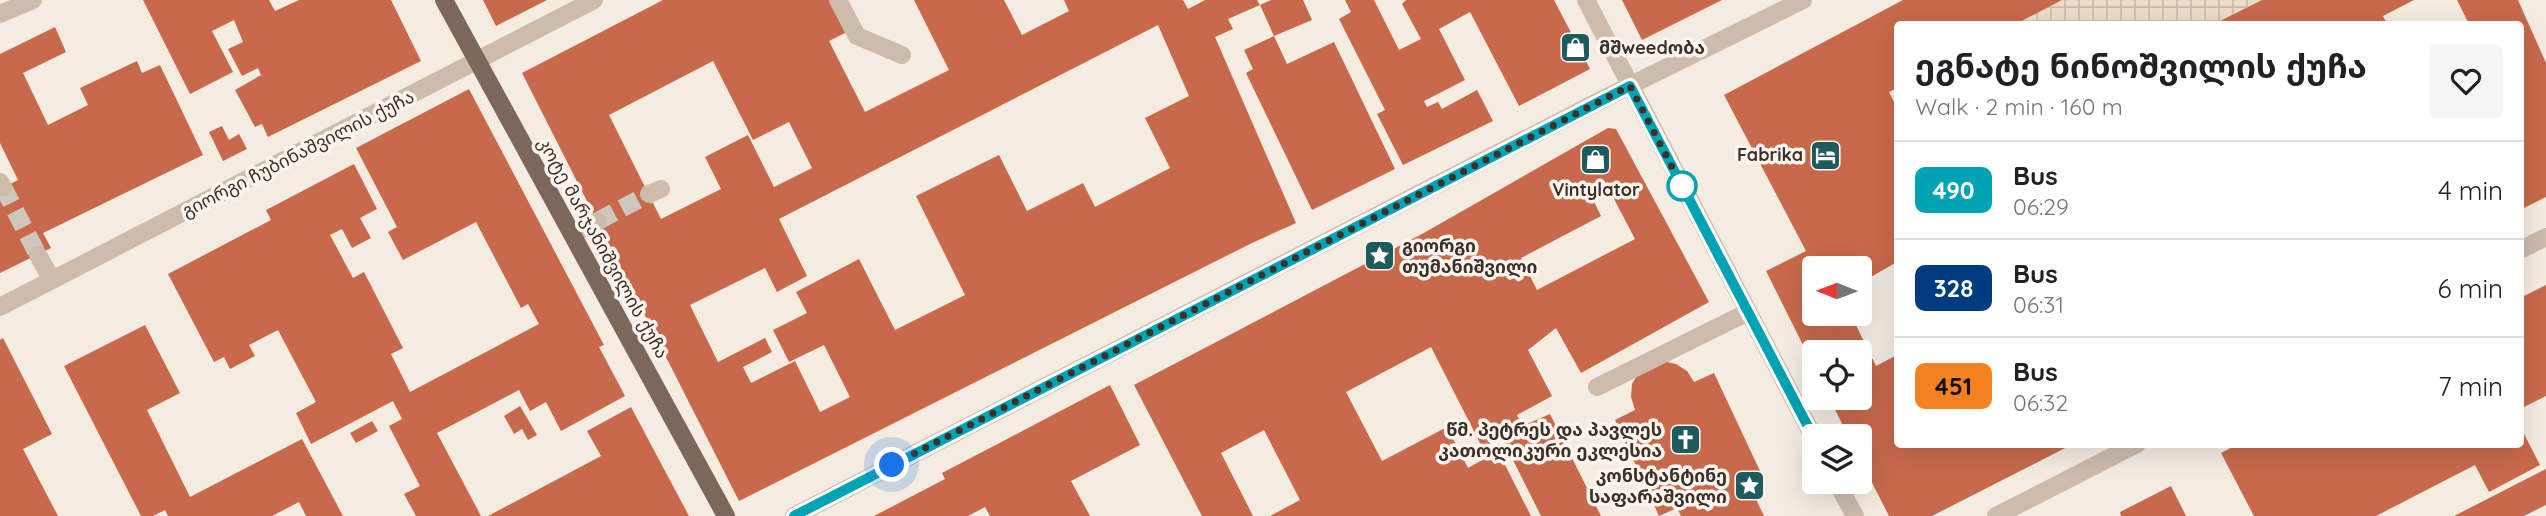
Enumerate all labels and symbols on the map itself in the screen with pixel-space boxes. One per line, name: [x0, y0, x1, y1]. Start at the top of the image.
shop icon: მშweedობა: [1559, 31, 1593, 65]
place label: მშweedობა: [1599, 36, 1705, 59]
street label: გიორგი ჩუბინაშვილის ქუჩა: [178, 85, 418, 222]
street label: კოტე მარჯანიშვილის ქუჩა: [533, 133, 674, 362]
hotel icon: Fabrika: [1809, 138, 1843, 172]
shop icon: Vintylator: [1579, 142, 1613, 176]
place label: Fabrika: [1737, 143, 1803, 166]
unlabelled marker: [1667, 171, 1697, 201]
place label: Vintylator: [1552, 178, 1640, 201]
place label: გიორგი თუმანიშვილი: [1402, 234, 1538, 278]
place icon: გიორგი თუმანიშვილი: [1362, 239, 1396, 273]
north arrow: [1802, 256, 1872, 326]
place label: წმ. პეტრეს და პავლეს კათოლიკური ეკლესია: [1438, 418, 1662, 462]
church icon: წმ. პეტრეს და პავლეს კათოლიკური ეკლესია: [1668, 423, 1702, 457]
your location: [874, 447, 909, 482]
place label: კონსტანტინე საფარაშვილი: [1589, 464, 1727, 508]
place icon: კონსტანტინე საფარაშვილი: [1733, 469, 1767, 503]

